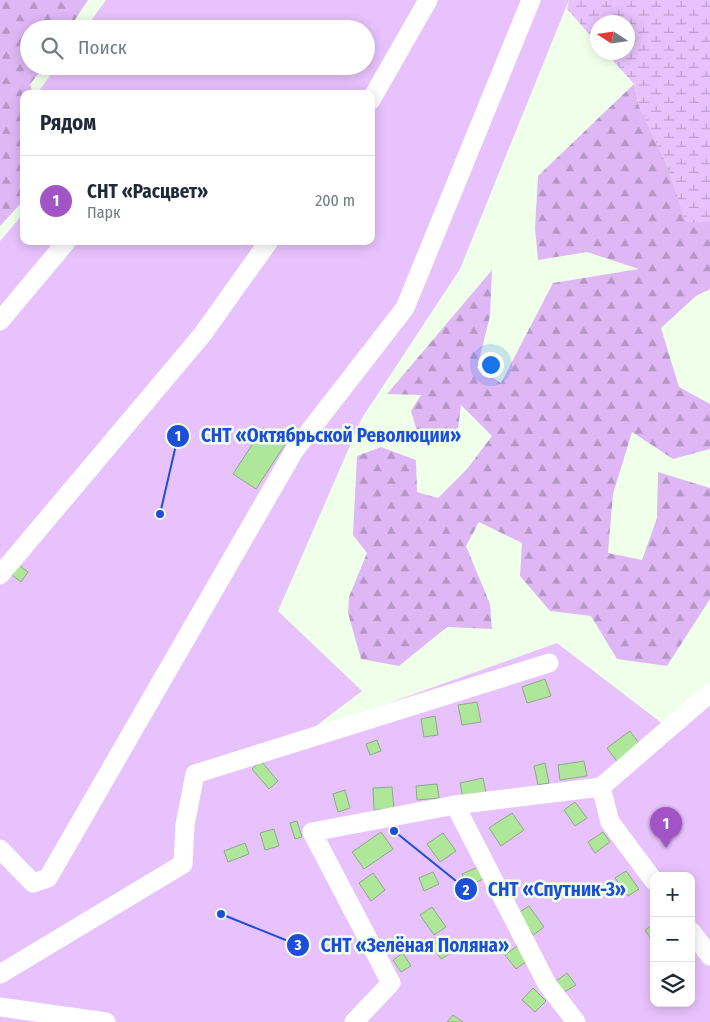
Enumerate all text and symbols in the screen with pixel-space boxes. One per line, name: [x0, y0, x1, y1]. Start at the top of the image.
north arrow: [590, 15, 635, 60]
search box: [20, 20, 375, 75]
icon: search: [38, 34, 66, 62]
text: Поиск: [78, 36, 127, 59]
text: Рядом: [40, 110, 96, 136]
text: СНТ «Расцвет»: [87, 180, 208, 203]
text: 1: [53, 191, 59, 210]
text: 200 m: [315, 191, 355, 210]
text: Парк: [87, 203, 121, 222]
your location: [478, 352, 504, 378]
callout: СНТ «Октябрьской Революции»: [166, 419, 471, 453]
text: СНТ «Октябрьской Революции»: [201, 424, 461, 447]
text: 1: [175, 427, 181, 445]
pin: 1: [650, 807, 682, 848]
callout: СНТ «Спутник-3»: [453, 872, 636, 906]
map controls: [650, 872, 695, 1007]
button: +: [650, 872, 695, 917]
text: СНТ «Спутник-3»: [488, 878, 626, 901]
text: 2: [462, 881, 470, 899]
button: −: [650, 917, 695, 962]
callout: СНТ «Зелёная Поляна»: [286, 928, 519, 962]
text: СНТ «Зелёная Поляна»: [321, 934, 509, 957]
text: 3: [293, 936, 302, 954]
button: layers: [650, 962, 695, 1007]

